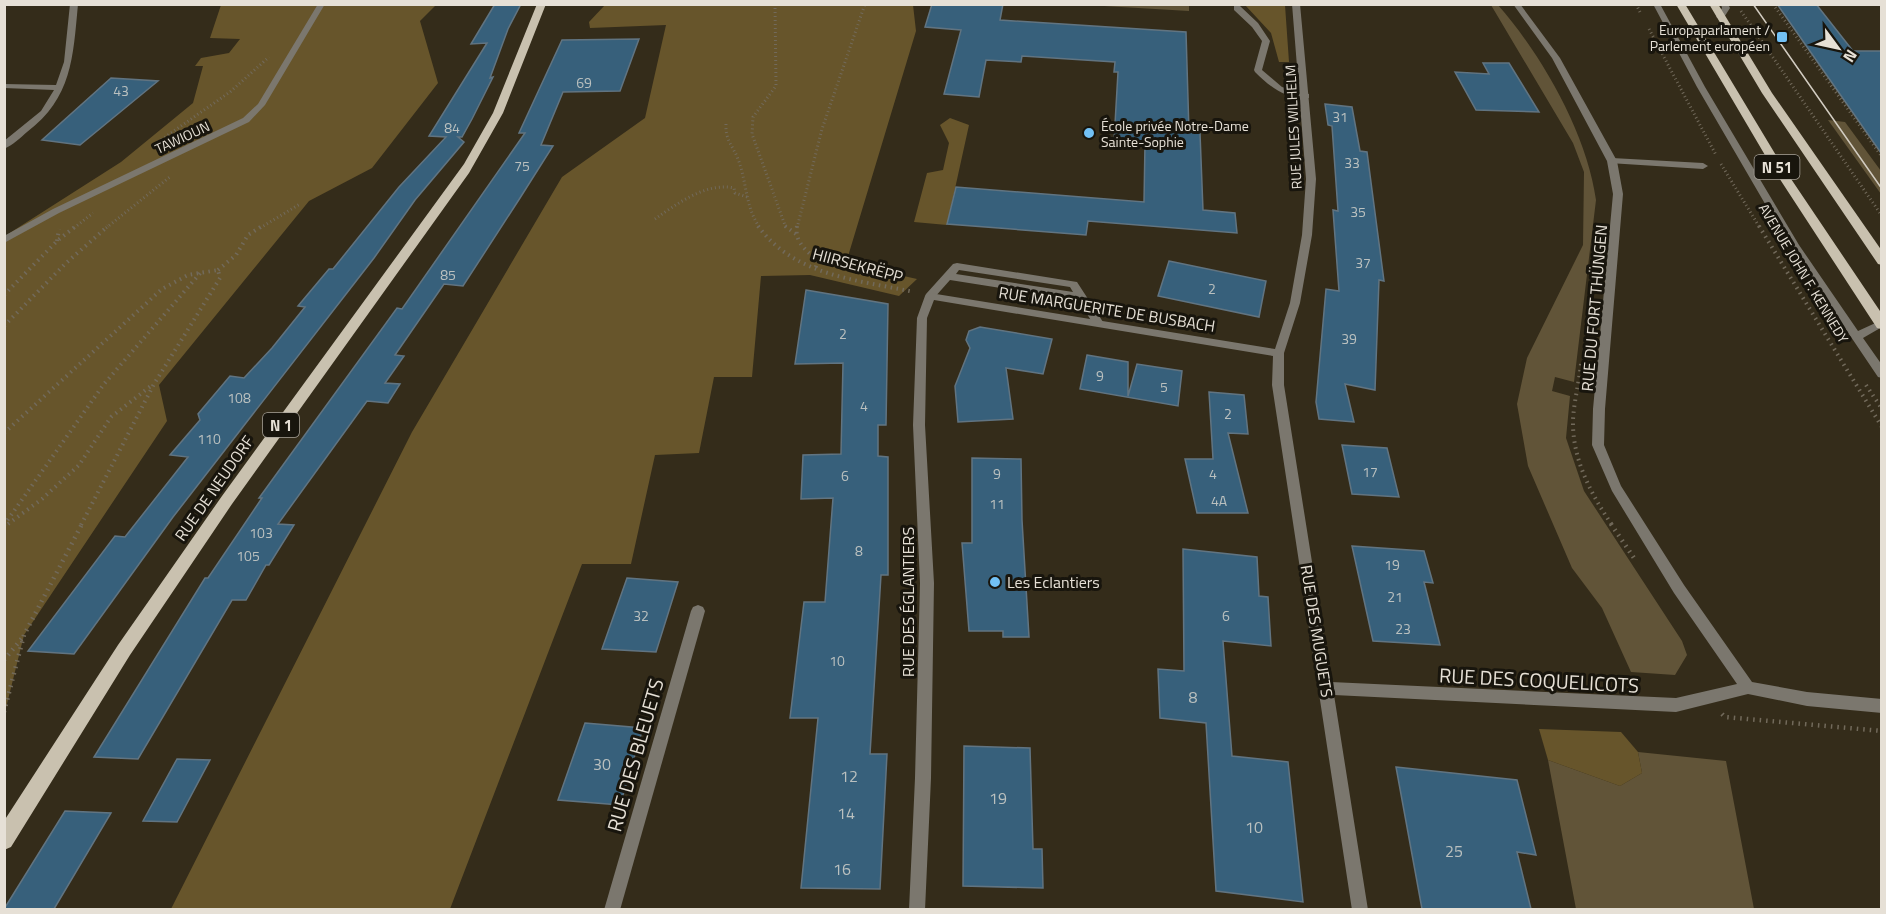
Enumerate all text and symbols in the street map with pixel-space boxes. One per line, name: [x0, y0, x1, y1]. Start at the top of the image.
north arrow: [1808, 18, 1868, 78]
place label: Europaparlament / Parlement européen: [1650, 19, 1770, 56]
marker: Europaparlament / Parlement européen: [1775, 30, 1789, 44]
text: N: [1837, 45, 1864, 67]
street label: RUE JULES WILHELM: [1279, 64, 1307, 190]
house number: 69: [576, 72, 592, 93]
house number: 43: [113, 80, 129, 101]
house number: 31: [1332, 106, 1348, 127]
street label: TAWIOUN: [151, 115, 213, 159]
place label: École privée Notre-Dame Sainte-Sophie: [1101, 115, 1249, 152]
house number: 84: [444, 117, 460, 138]
marker: École privée Notre-Dame Sainte-Sophie: [1082, 126, 1096, 140]
house number: 33: [1344, 152, 1360, 173]
house number: 75: [514, 155, 530, 176]
road number: N 51: [1754, 155, 1800, 179]
street label: AVENUE JOHN F. KENNEDY: [1754, 199, 1854, 347]
house number: 35: [1350, 201, 1366, 222]
street label: RUE DU FORT THÜNGEN: [1575, 224, 1613, 392]
street label: HIIRSEKRËPP: [810, 241, 906, 289]
house number: 37: [1355, 252, 1371, 273]
house number: 85: [440, 264, 456, 285]
house number: 2: [1208, 278, 1216, 299]
street label: RUE MARGUERITE DE BUSBACH: [997, 280, 1217, 338]
house number: 2: [839, 323, 847, 344]
house number: 39: [1341, 328, 1357, 349]
house number: 9: [1096, 365, 1104, 386]
house number: 5: [1160, 376, 1168, 397]
house number: 108: [227, 387, 251, 408]
house number: 4: [860, 395, 868, 416]
house number: 2: [1224, 403, 1232, 424]
road number: N 1: [263, 413, 299, 437]
house number: 110: [197, 428, 221, 449]
street label: RUE DE NEUDORF: [169, 430, 259, 546]
house number: 17: [1362, 461, 1378, 482]
house number: 9: [993, 463, 1001, 484]
house number: 4: [1209, 463, 1217, 484]
house number: 6: [841, 465, 849, 486]
house number: 4A: [1211, 490, 1228, 511]
house number: 11: [989, 493, 1005, 514]
house number: 103: [249, 522, 273, 543]
street label: RUE DES ÉGLANTIERS: [896, 527, 920, 677]
house number: 8: [855, 540, 863, 561]
house number: 105: [236, 545, 260, 566]
house number: 19: [1384, 554, 1400, 575]
street label: RUE DES MUGUETS: [1295, 563, 1339, 699]
place label: Les Eclantiers: [1007, 570, 1100, 594]
marker: Les Eclantiers: [988, 575, 1002, 589]
house number: 21: [1387, 586, 1403, 607]
house number: 32: [633, 605, 649, 626]
house number: 6: [1222, 605, 1230, 626]
house number: 23: [1395, 618, 1411, 639]
house number: 10: [829, 650, 845, 671]
street label: RUE DES COQUELICOTS: [1438, 659, 1640, 701]
street label: RUE DES BLEUETS: [598, 675, 672, 835]
house number: 8: [1189, 685, 1198, 709]
house number: 30: [593, 752, 611, 776]
house number: 12: [840, 764, 858, 788]
house number: 19: [989, 786, 1007, 810]
house number: 14: [837, 801, 855, 825]
house number: 10: [1245, 815, 1263, 839]
house number: 25: [1445, 839, 1463, 863]
house number: 16: [833, 857, 851, 881]

